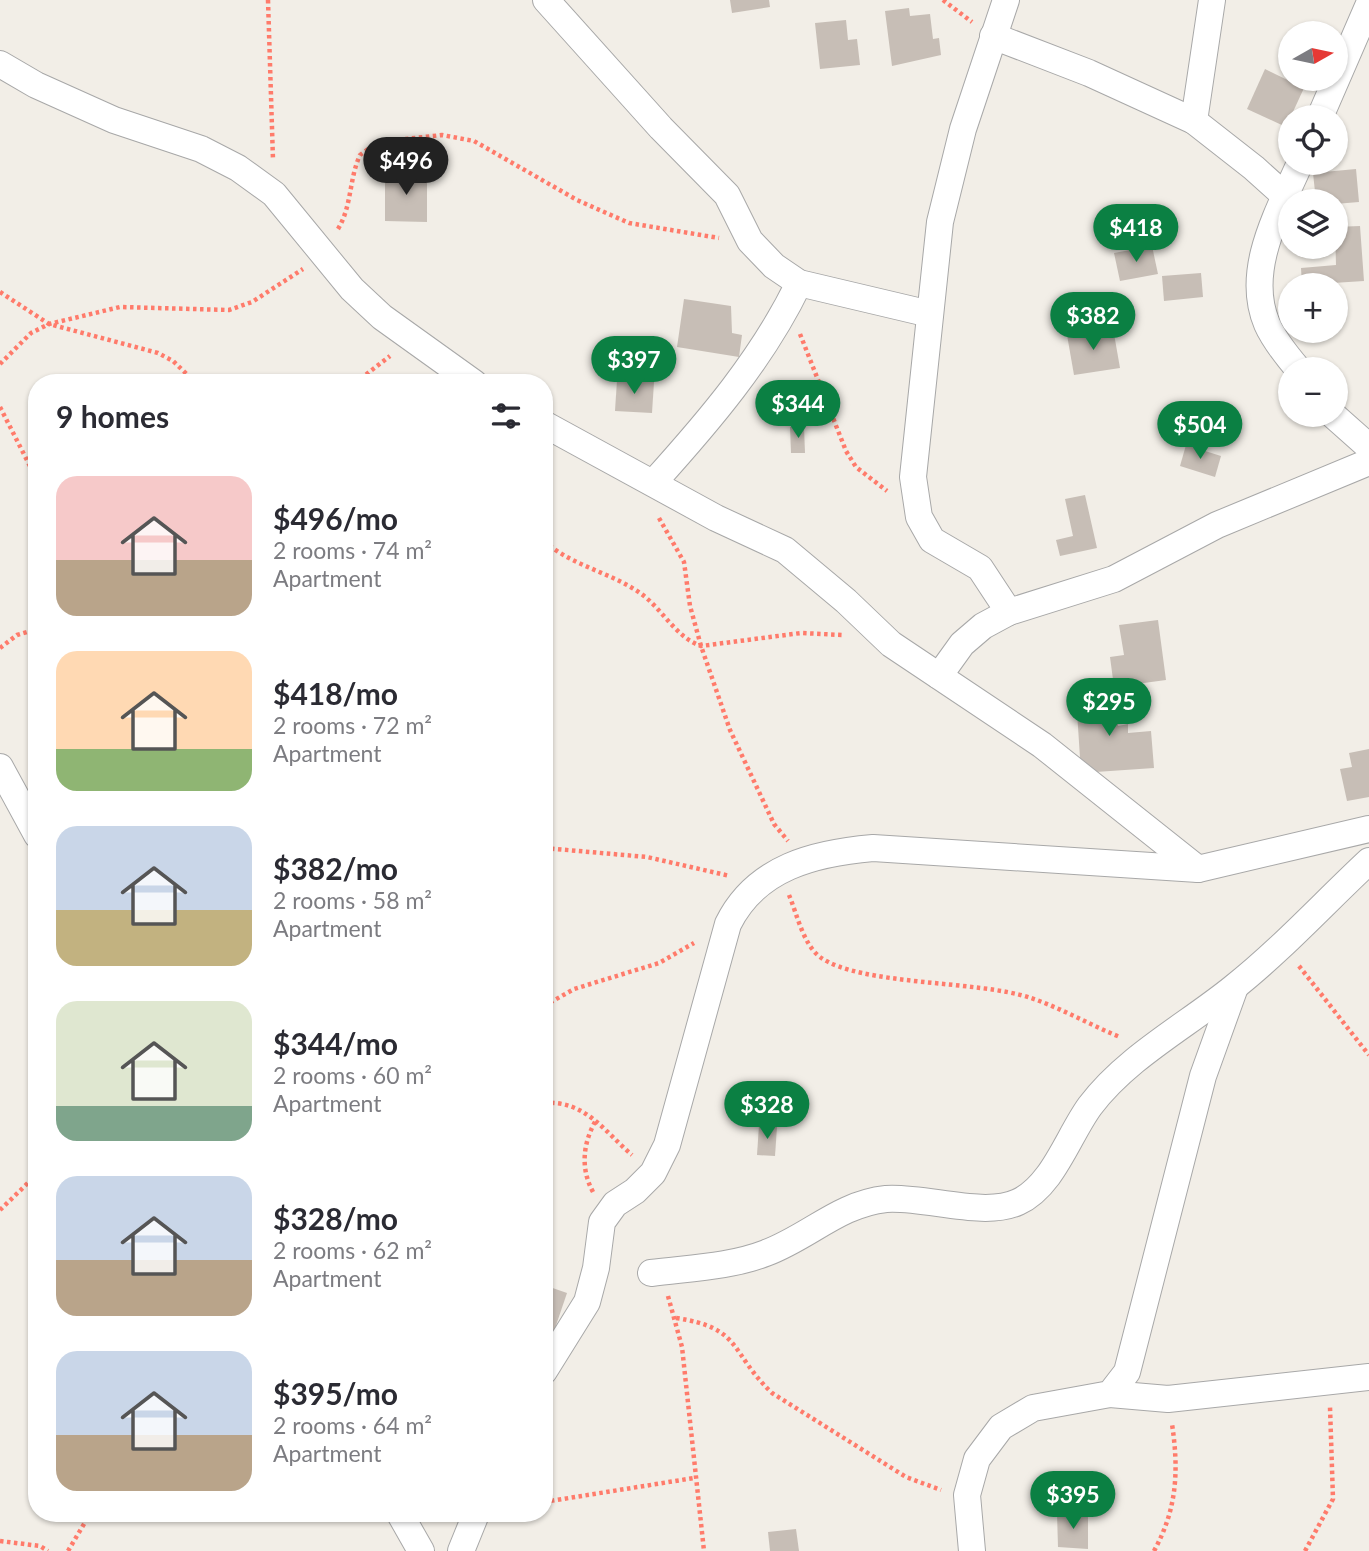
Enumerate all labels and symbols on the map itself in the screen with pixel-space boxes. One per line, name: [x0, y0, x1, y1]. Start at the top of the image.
north arrow: [1278, 21, 1348, 91]
pin: $496: [365, 138, 447, 197]
pin: $418: [1095, 204, 1177, 264]
pin: $382: [1052, 292, 1134, 352]
pin: $397: [593, 336, 675, 396]
pin: $344: [757, 380, 839, 440]
pin: $504: [1159, 402, 1241, 461]
pin: $295: [1068, 678, 1150, 738]
pin: $328: [726, 1082, 808, 1141]
pin: $395: [1032, 1472, 1114, 1531]

